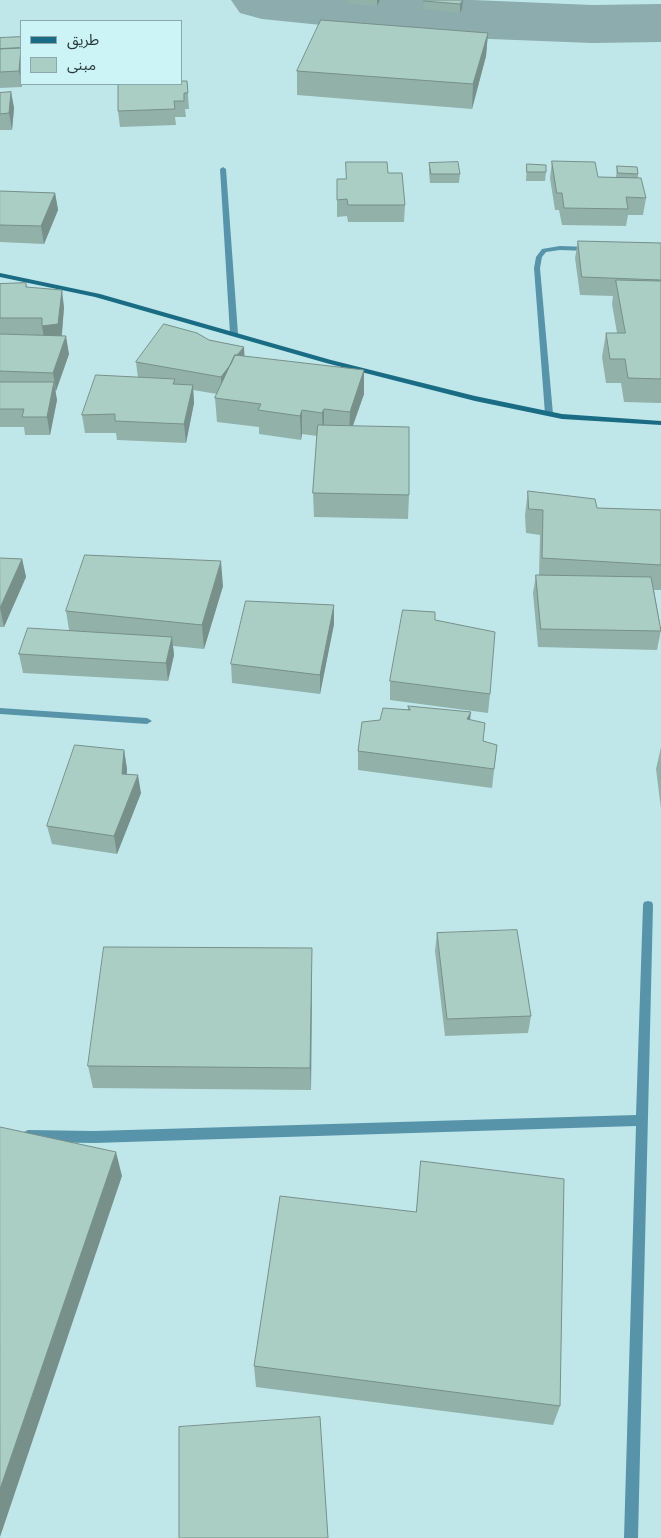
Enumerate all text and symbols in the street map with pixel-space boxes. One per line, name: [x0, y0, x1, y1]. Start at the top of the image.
legend: [20, 20, 182, 85]
text: طريق: [67, 31, 99, 49]
text: مبنى: [67, 56, 96, 74]

